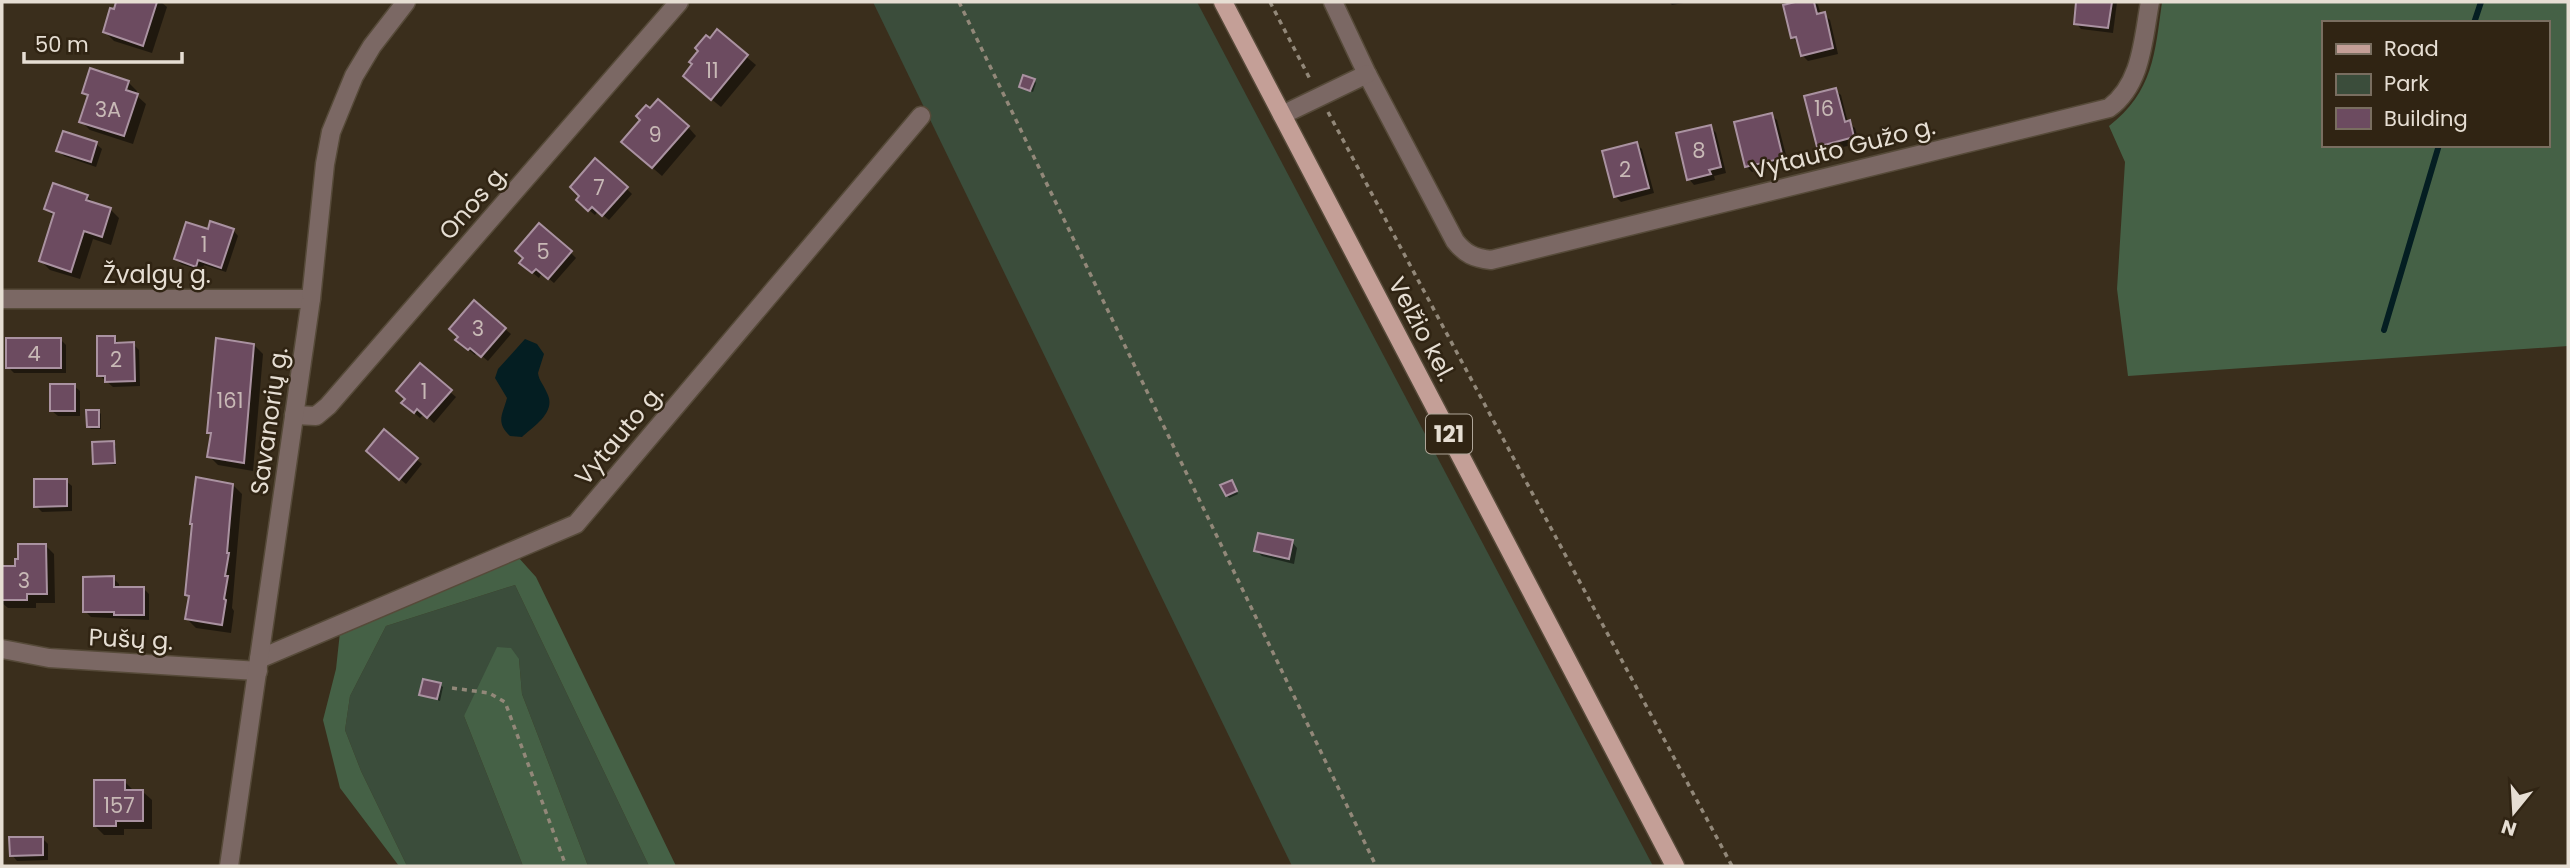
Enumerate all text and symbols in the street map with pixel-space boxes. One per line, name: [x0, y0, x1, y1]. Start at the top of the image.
scale bar: [24, 21, 182, 65]
legend: [2322, 21, 2549, 147]
text: 50 m: [35, 30, 89, 59]
text: Road: [2384, 34, 2439, 63]
house number: 11: [705, 56, 719, 85]
text: Park: [2384, 69, 2429, 98]
house number: 16: [1814, 94, 1834, 123]
house number: 3A: [95, 95, 121, 124]
text: Building: [2384, 104, 2468, 133]
street label: Vytauto Gužo g.: [1748, 109, 1938, 187]
house number: 9: [648, 120, 662, 149]
house number: 8: [1692, 136, 1706, 165]
house number: 2: [1619, 155, 1631, 184]
street label: Onos g.: [431, 157, 515, 247]
house number: 7: [593, 173, 605, 202]
house number: 1: [201, 230, 207, 259]
house number: 5: [536, 237, 550, 266]
street label: Žvalgų g.: [103, 258, 211, 291]
street label: Velžio kel.: [1381, 271, 1463, 387]
house number: 3: [472, 314, 484, 343]
house number: 4: [27, 339, 41, 368]
house number: 2: [110, 345, 122, 374]
street label: Savanorių g.: [242, 345, 296, 497]
house number: 1: [421, 377, 427, 406]
street label: Vytauto g.: [567, 378, 671, 492]
house number: 161: [217, 386, 243, 415]
road number: 121: [1426, 414, 1472, 454]
house number: 3: [18, 566, 30, 595]
street label: Pušų g.: [88, 620, 174, 658]
north arrow: [2479, 777, 2549, 847]
house number: 157: [103, 791, 135, 820]
text: N: [2498, 813, 2520, 843]

